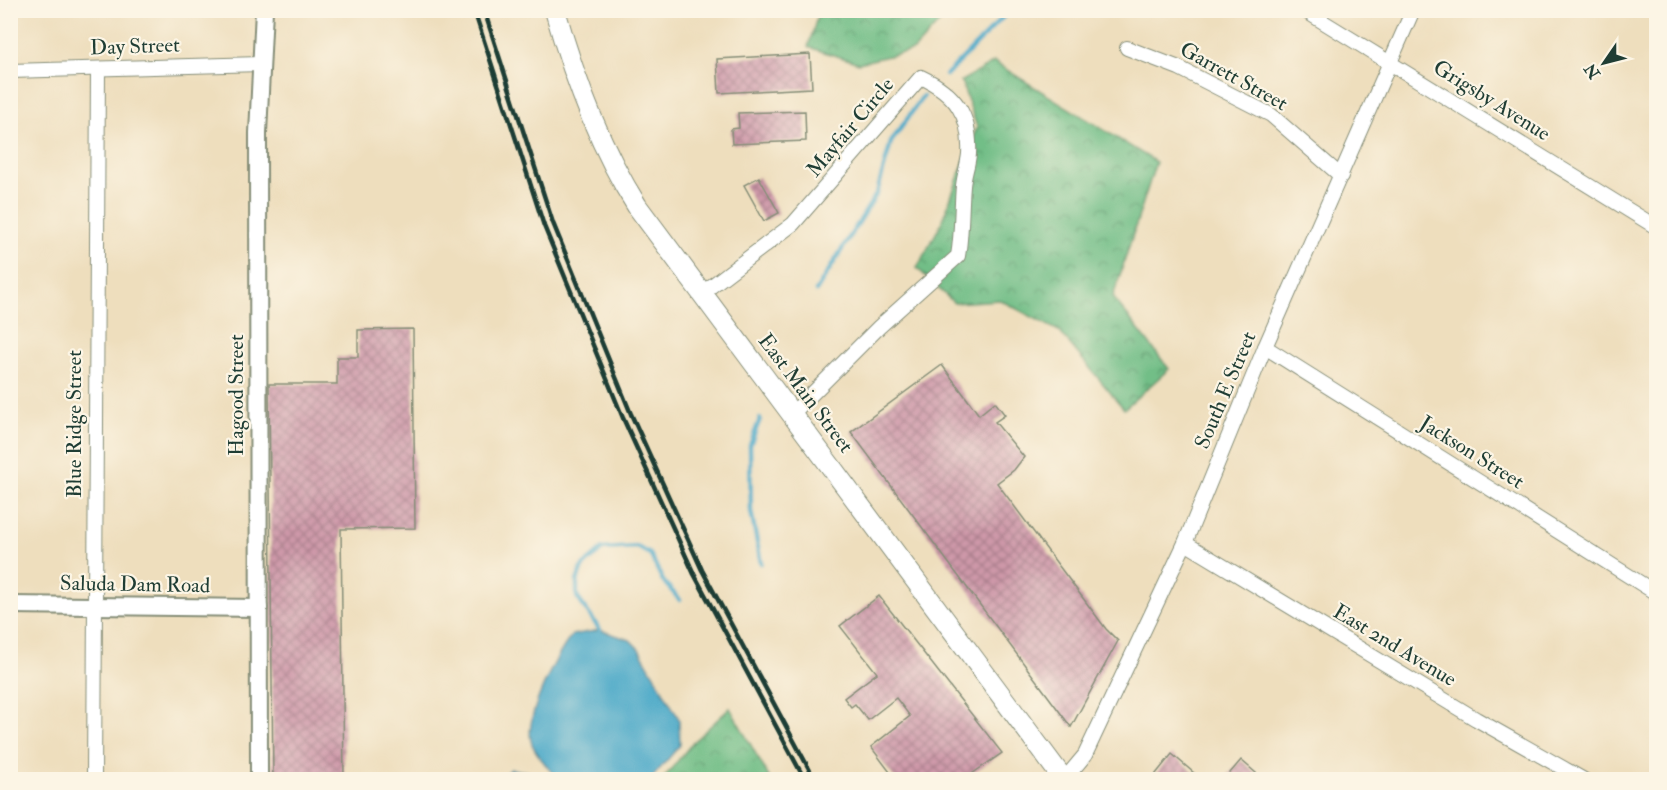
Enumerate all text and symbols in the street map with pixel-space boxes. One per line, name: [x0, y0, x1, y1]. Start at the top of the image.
street label: Day Street: [90, 31, 181, 62]
north arrow: [1574, 33, 1634, 93]
street label: Garrett Street: [1175, 36, 1293, 117]
street label: Grigsby Avenue: [1428, 54, 1556, 147]
text: N: [1580, 59, 1605, 83]
street label: Mayfair Circle: [801, 72, 900, 183]
street label: South E Street: [1189, 327, 1262, 453]
street label: East Main Street: [752, 328, 859, 458]
street label: Hagood Street: [223, 334, 250, 456]
street label: Blue Ridge Street: [61, 350, 88, 498]
street label: Jackson Street: [1414, 409, 1529, 495]
street label: Saluda Dam Road: [60, 570, 211, 599]
street label: East 2nd Avenue: [1328, 598, 1462, 693]

